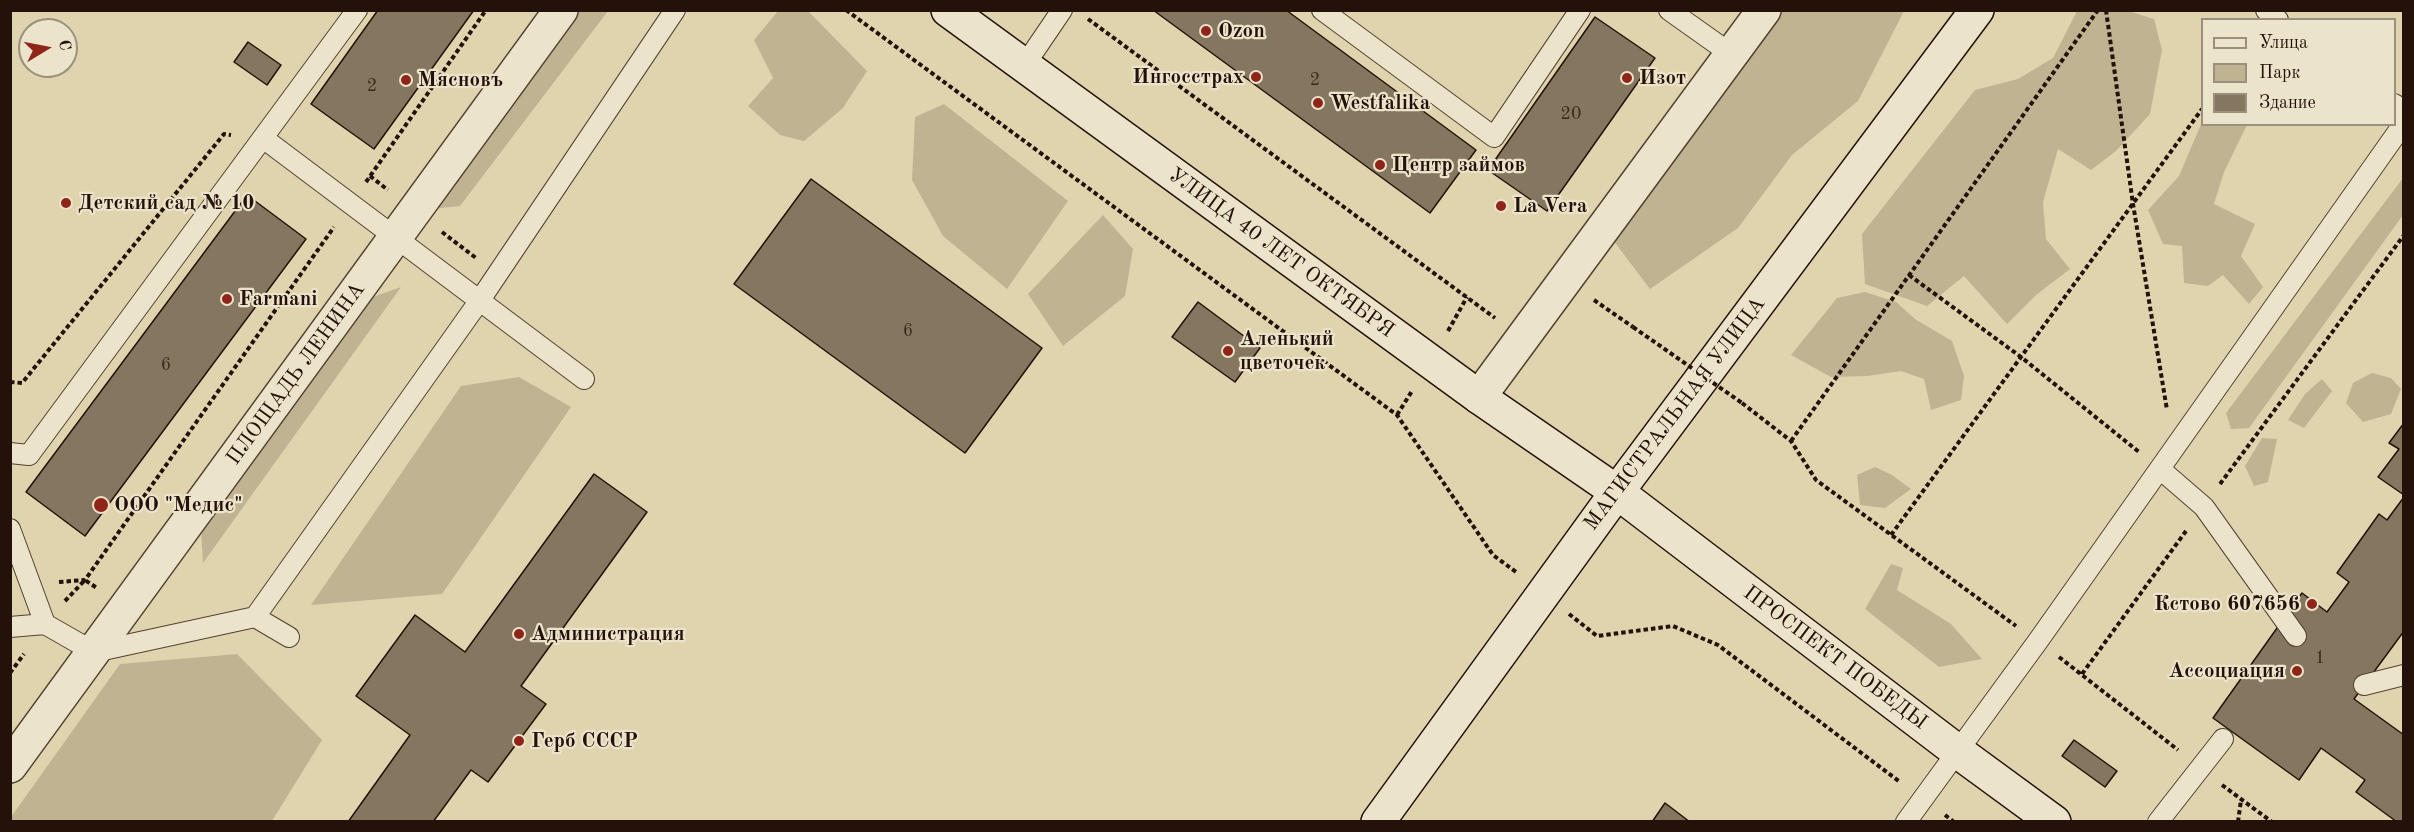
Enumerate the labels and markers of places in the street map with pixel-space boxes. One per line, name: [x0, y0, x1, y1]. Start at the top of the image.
place label: Ozon: [1218, 18, 1265, 44]
marker: Ozon: [1199, 24, 1213, 38]
place label: Ингосстрах: [1132, 64, 1244, 90]
place label: Изот: [1639, 65, 1686, 91]
place label: Мясновъ: [418, 67, 503, 93]
marker: Ингосстрах: [1249, 70, 1263, 84]
marker: Изот: [1620, 71, 1634, 85]
marker: Мясновъ: [399, 73, 413, 87]
place label: Westfalika: [1330, 90, 1430, 116]
marker: Westfalika: [1311, 96, 1325, 110]
place label: Центр займов: [1392, 152, 1525, 178]
marker: Центр займов: [1373, 158, 1387, 172]
place label: Детский сад № 10: [78, 190, 254, 216]
place label: La Vera: [1513, 193, 1588, 219]
marker: Детский сад № 10: [59, 196, 73, 210]
marker: La Vera: [1494, 199, 1508, 213]
place label: Farmani: [239, 286, 318, 312]
marker: Farmani: [220, 292, 234, 306]
place label: Аленький цветочек: [1240, 326, 1334, 376]
marker: Аленький цветочек: [1221, 344, 1235, 358]
place label: ООО "Медис": [114, 492, 243, 518]
marker: ООО "Медис": [92, 496, 110, 514]
place label: Кстово 607656: [2154, 591, 2300, 617]
marker: Кстово 607656: [2305, 597, 2319, 611]
place label: Администрация: [531, 621, 685, 647]
marker: Администрация: [512, 627, 526, 641]
place label: Ассоциация: [2168, 658, 2285, 684]
marker: Ассоциация: [2290, 664, 2304, 678]
place label: Герб СССР: [531, 728, 638, 754]
marker: Герб СССР: [512, 734, 526, 748]

